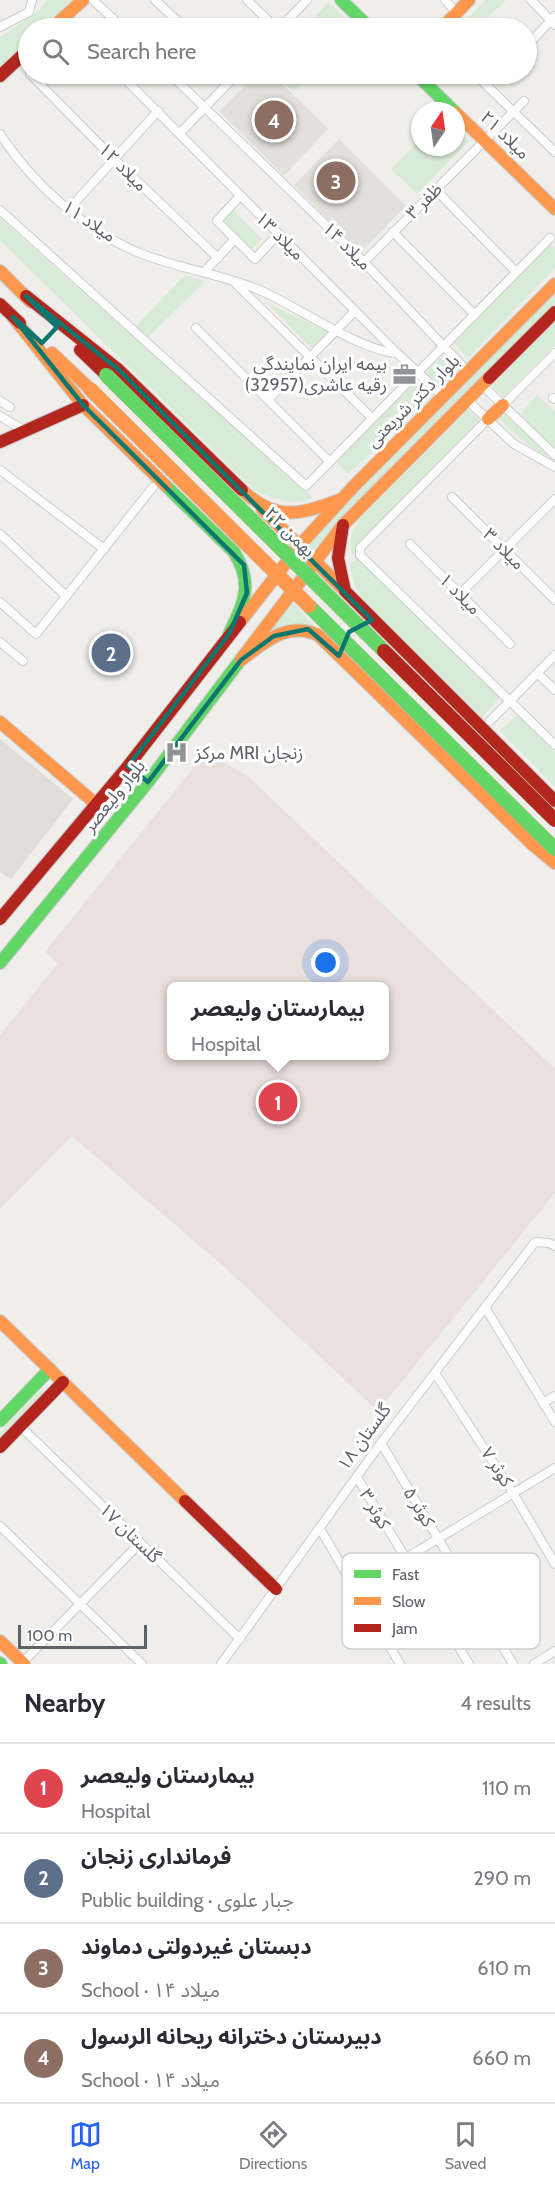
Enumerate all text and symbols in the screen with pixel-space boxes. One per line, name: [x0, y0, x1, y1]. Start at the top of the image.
search box: [18, 18, 537, 84]
icon: search: [39, 35, 72, 68]
text: Search here: [87, 38, 196, 65]
pin: 4: [254, 98, 294, 142]
north arrow: [411, 102, 465, 156]
street label: میلاد ۲۱: [476, 106, 534, 164]
street label: میلاد ۱۲: [94, 138, 152, 196]
pin: 3: [316, 158, 356, 204]
street label: ظفر ۳: [401, 178, 447, 224]
street label: میلاد ۱۱: [58, 195, 120, 247]
street label: میلاد ۱۳: [251, 207, 309, 265]
street label: میلاد ۱۴: [318, 217, 376, 275]
street label: بلوار دکتر شریعتی: [362, 350, 464, 452]
place label: بیمه ایران نمایندگی رقیه عاشری(32957): [245, 353, 387, 396]
office icon: بیمه ایران نمایندگی رقیه عاشری(32957): [392, 361, 418, 387]
street label: ۲۲ بهمن: [260, 502, 320, 562]
street label: میلاد ۳: [479, 524, 529, 574]
street label: میلاد ۱: [435, 569, 485, 619]
pin: 2: [92, 630, 130, 676]
hospital icon: مرکز MRI زنجان: [164, 740, 190, 766]
place label: مرکز MRI زنجان: [194, 742, 303, 764]
street label: بلوار ولیعصر: [78, 755, 150, 837]
your location: [311, 948, 340, 977]
popup: [167, 982, 389, 1060]
text: بیمارستان ولیعصر: [191, 995, 365, 1022]
text: Hospital: [191, 1032, 261, 1056]
pin: 1: [258, 1080, 298, 1124]
street label: گلستان ۱۸: [332, 1399, 396, 1475]
street label: کوثر ۷: [476, 1443, 518, 1491]
street label: کوثر ۵: [399, 1483, 440, 1531]
street label: کوثر ۳: [355, 1485, 396, 1534]
street label: گلستان ۱۷: [95, 1498, 166, 1568]
legend: [342, 1553, 540, 1649]
text: Fast: [392, 1565, 420, 1584]
text: Slow: [392, 1592, 426, 1611]
text: Jam: [391, 1619, 418, 1638]
scale bar: [18, 1622, 147, 1650]
text: 100 m: [27, 1626, 72, 1645]
text: Nearby: [24, 1687, 105, 1719]
text: 4 results: [460, 1691, 531, 1715]
text: بیمارستان ولیعصر: [81, 1762, 255, 1789]
text: 1: [40, 1776, 47, 1800]
text: 110 m: [482, 1776, 531, 1800]
text: Hospital: [81, 1799, 151, 1823]
text: فرمانداری زنجان: [81, 1843, 231, 1870]
text: 2: [38, 1866, 49, 1890]
text: 290 m: [473, 1866, 531, 1890]
text: Public building · جبار علوی: [81, 1888, 294, 1912]
text: دبستان غیردولتی دماوند: [81, 1933, 312, 1960]
text: 3: [38, 1956, 49, 1980]
text: 610 m: [477, 1956, 531, 1980]
text: School · میلاد ۱۴: [81, 1978, 220, 2002]
text: دبیرستان دخترانه ریحانه الرسول: [81, 2023, 382, 2050]
text: 4: [37, 2046, 50, 2070]
text: 660 m: [472, 2046, 531, 2070]
text: School · میلاد ۱۴: [81, 2068, 220, 2092]
tab: Map: [69, 2118, 102, 2173]
tab: Directions: [239, 2118, 307, 2173]
tab: Saved: [445, 2118, 486, 2173]

